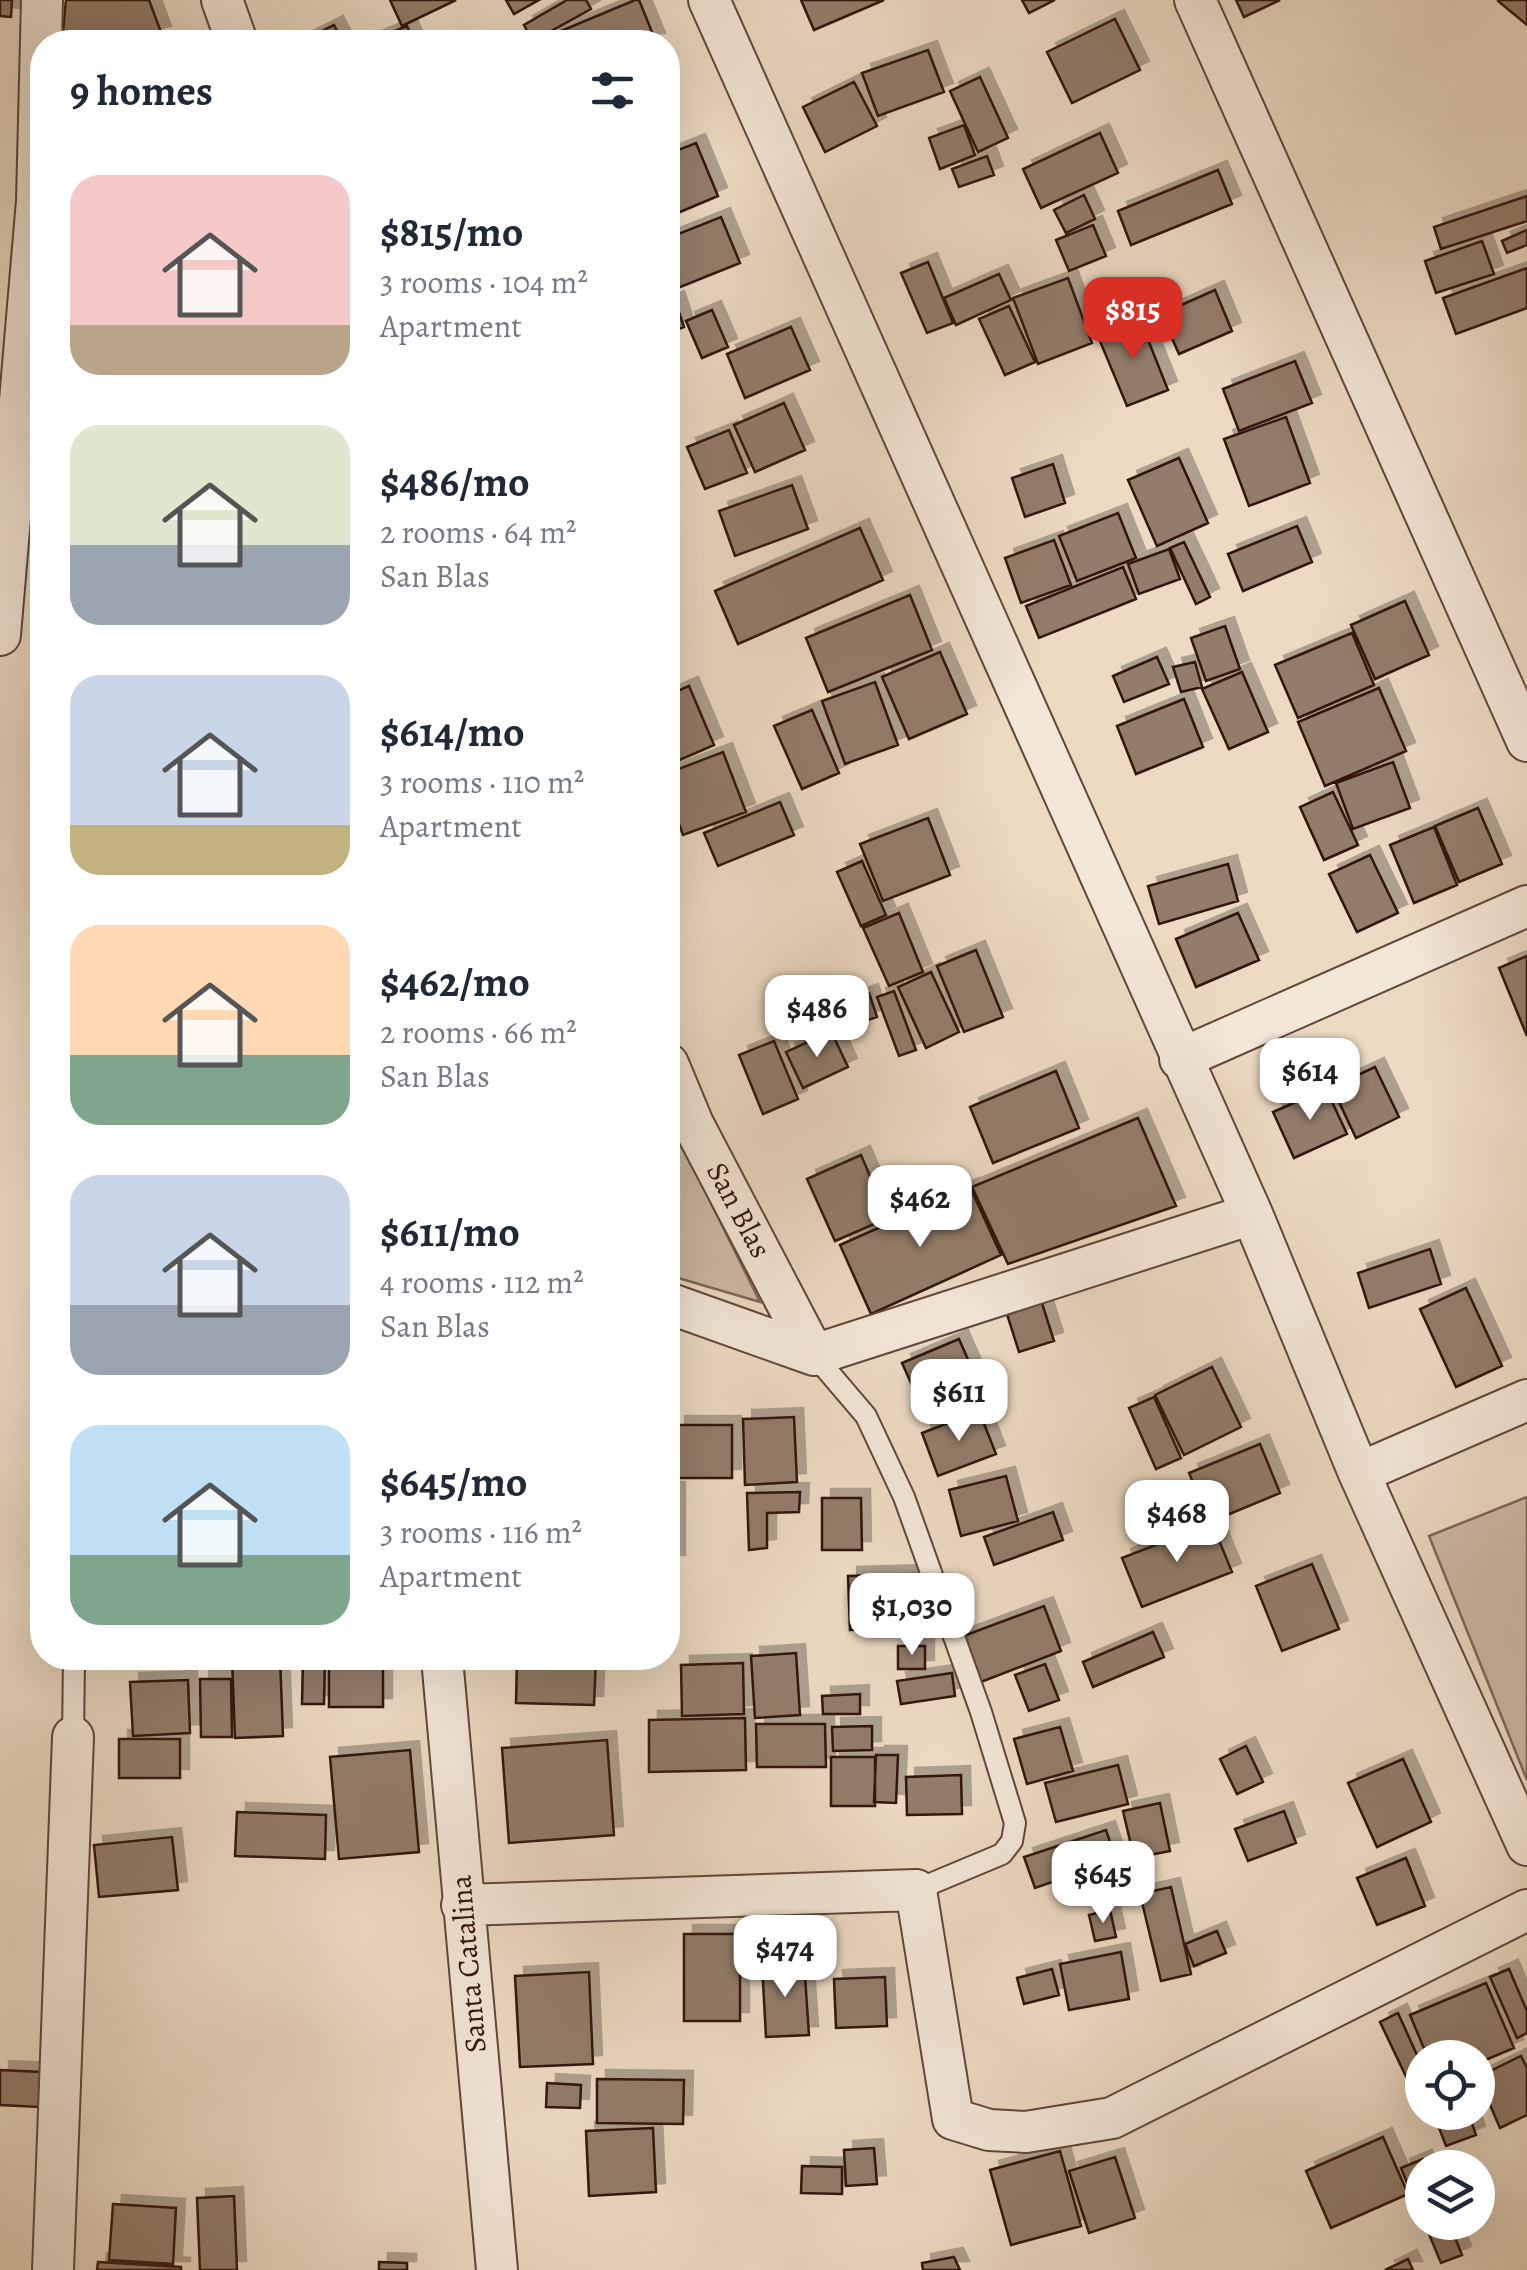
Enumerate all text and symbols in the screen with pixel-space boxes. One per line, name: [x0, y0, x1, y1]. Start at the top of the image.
text: 9 homes: [70, 62, 213, 119]
icon: filters: [585, 63, 640, 118]
text: $815/mo: [380, 203, 523, 260]
icon: home: [150, 215, 270, 335]
text: 3 rooms · 104 m²: [380, 260, 588, 304]
pin: $815: [1074, 277, 1192, 362]
text: $815: [1105, 287, 1161, 331]
text: Apartment: [380, 304, 522, 348]
text: $486/mo: [380, 453, 530, 510]
icon: home: [150, 465, 270, 585]
text: 2 rooms · 64 m²: [380, 510, 577, 554]
text: San Blas: [380, 554, 490, 598]
text: $614/mo: [380, 703, 525, 760]
icon: home: [150, 715, 270, 835]
text: 3 rooms · 110 m²: [380, 760, 584, 804]
text: Apartment: [380, 804, 522, 848]
text: $462/mo: [380, 953, 530, 1010]
icon: home: [150, 965, 270, 1085]
pin: $486: [758, 975, 876, 1060]
text: $486: [787, 985, 847, 1029]
text: 2 rooms · 66 m²: [380, 1010, 577, 1054]
pin: $614: [1251, 1038, 1369, 1123]
text: $614: [1282, 1048, 1338, 1092]
text: San Blas: [380, 1054, 490, 1098]
street label: San Blas: [697, 1155, 781, 1265]
pin: $462: [861, 1165, 979, 1250]
text: $462: [890, 1175, 950, 1219]
text: $611/mo: [380, 1203, 520, 1260]
icon: home: [150, 1215, 270, 1335]
text: 4 rooms · 112 m²: [380, 1260, 584, 1304]
text: San Blas: [380, 1304, 490, 1348]
pin: $611: [900, 1359, 1018, 1444]
text: $611: [933, 1369, 985, 1413]
text: $645/mo: [380, 1453, 528, 1510]
icon: home: [150, 1465, 270, 1585]
pin: $468: [1118, 1480, 1236, 1565]
text: $468: [1147, 1490, 1207, 1534]
text: 3 rooms · 116 m²: [380, 1510, 582, 1554]
text: Apartment: [380, 1554, 522, 1598]
pin: $1,030: [831, 1573, 993, 1658]
text: $1,030: [872, 1583, 952, 1627]
pin: $645: [1044, 1841, 1162, 1926]
text: $645: [1074, 1851, 1132, 1895]
street label: Santa Catalina: [440, 1873, 496, 2055]
pin: $474: [726, 1915, 844, 2000]
text: $474: [756, 1925, 814, 1969]
map controls: [1405, 2040, 1495, 2240]
button: locate: [1405, 2040, 1495, 2130]
button: layers: [1405, 2150, 1495, 2240]

